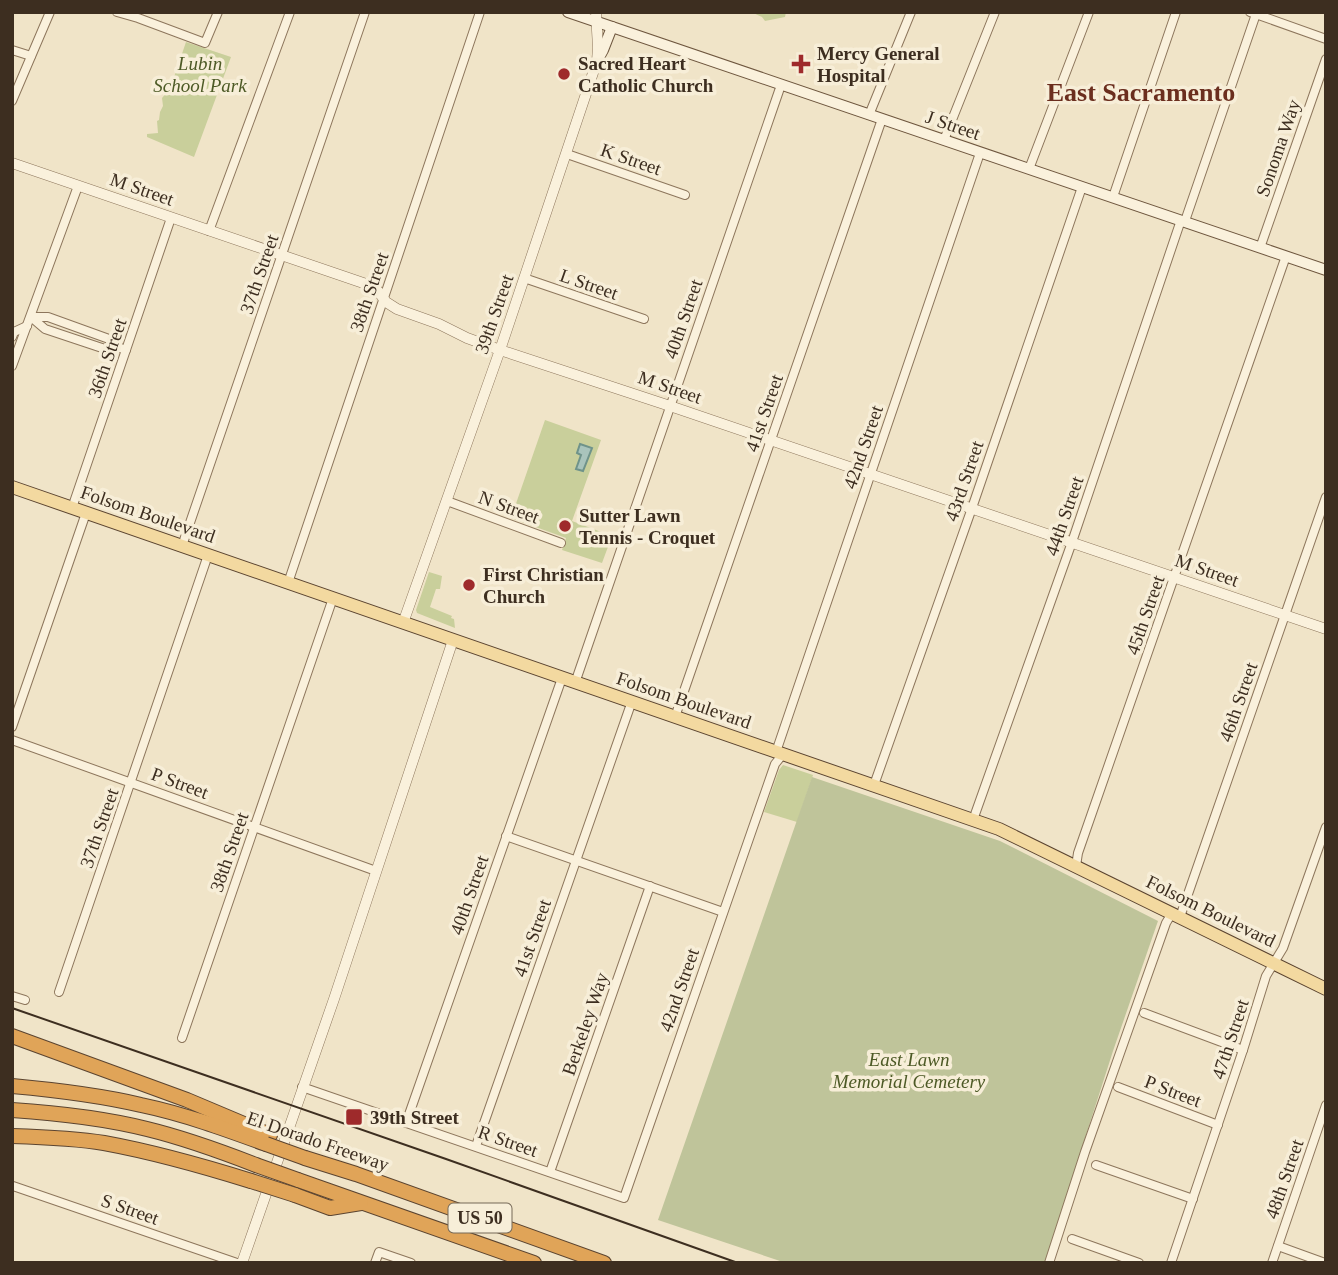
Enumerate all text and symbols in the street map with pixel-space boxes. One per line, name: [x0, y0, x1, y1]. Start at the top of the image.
place label: Mercy General Hospital: [817, 43, 940, 86]
park label: Lubin School Park: [153, 53, 247, 96]
place label: Sacred Heart Catholic Church: [578, 53, 714, 96]
marker: Mercy General Hospital: [791, 54, 811, 74]
marker: Sacred Heart Catholic Church: [556, 66, 572, 82]
district label: East Sacramento: [1047, 78, 1235, 107]
street label: Sonoma Way: [1252, 96, 1305, 199]
street label: J Street: [923, 106, 984, 144]
street label: K Street: [598, 139, 665, 179]
street label: M Street: [107, 168, 177, 210]
street label: 37th Street: [236, 231, 283, 317]
street label: 38th Street: [346, 249, 393, 335]
street label: L Street: [557, 264, 621, 304]
street label: 39th Street: [471, 271, 518, 357]
street label: 40th Street: [660, 276, 707, 362]
street label: 36th Street: [84, 315, 131, 401]
street label: M Street: [635, 366, 705, 408]
street label: 41st Street: [741, 371, 787, 455]
street label: 42nd Street: [839, 402, 887, 492]
street label: 43rd Street: [940, 437, 988, 524]
street label: 44th Street: [1041, 473, 1088, 559]
street label: Folsom Boulevard: [78, 481, 219, 547]
street label: N Street: [476, 486, 543, 528]
place label: Sutter Lawn Tennis - Croquet: [579, 505, 716, 548]
marker: Sutter Lawn Tennis - Croquet: [557, 518, 573, 534]
street label: M Street: [1172, 549, 1242, 591]
place label: First Christian Church: [483, 564, 604, 607]
street label: 45th Street: [1122, 572, 1169, 658]
marker: First Christian Church: [461, 577, 477, 593]
street label: 46th Street: [1215, 659, 1262, 745]
street label: Folsom Boulevard: [614, 667, 755, 733]
street label: P Street: [149, 763, 212, 803]
street label: 37th Street: [76, 785, 123, 871]
street label: 38th Street: [206, 809, 253, 895]
street label: 40th Street: [446, 852, 493, 938]
street label: Folsom Boulevard: [1143, 871, 1279, 952]
street label: 41st Street: [509, 896, 555, 980]
street label: 42nd Street: [655, 945, 703, 1035]
street label: Berkeley Way: [558, 969, 613, 1078]
street label: 47th Street: [1207, 996, 1253, 1082]
park label: East Lawn Memorial Cemetery: [832, 1049, 986, 1092]
street label: P Street: [1142, 1071, 1205, 1112]
street label: El Dorado Freeway: [244, 1107, 392, 1175]
marker: 39th Street: [344, 1107, 364, 1127]
place label: 39th Street: [370, 1107, 459, 1128]
street label: R Street: [475, 1121, 541, 1161]
street label: 48th Street: [1261, 1136, 1308, 1222]
street label: S Street: [98, 1189, 162, 1229]
road number: US 50: [448, 1204, 512, 1232]

